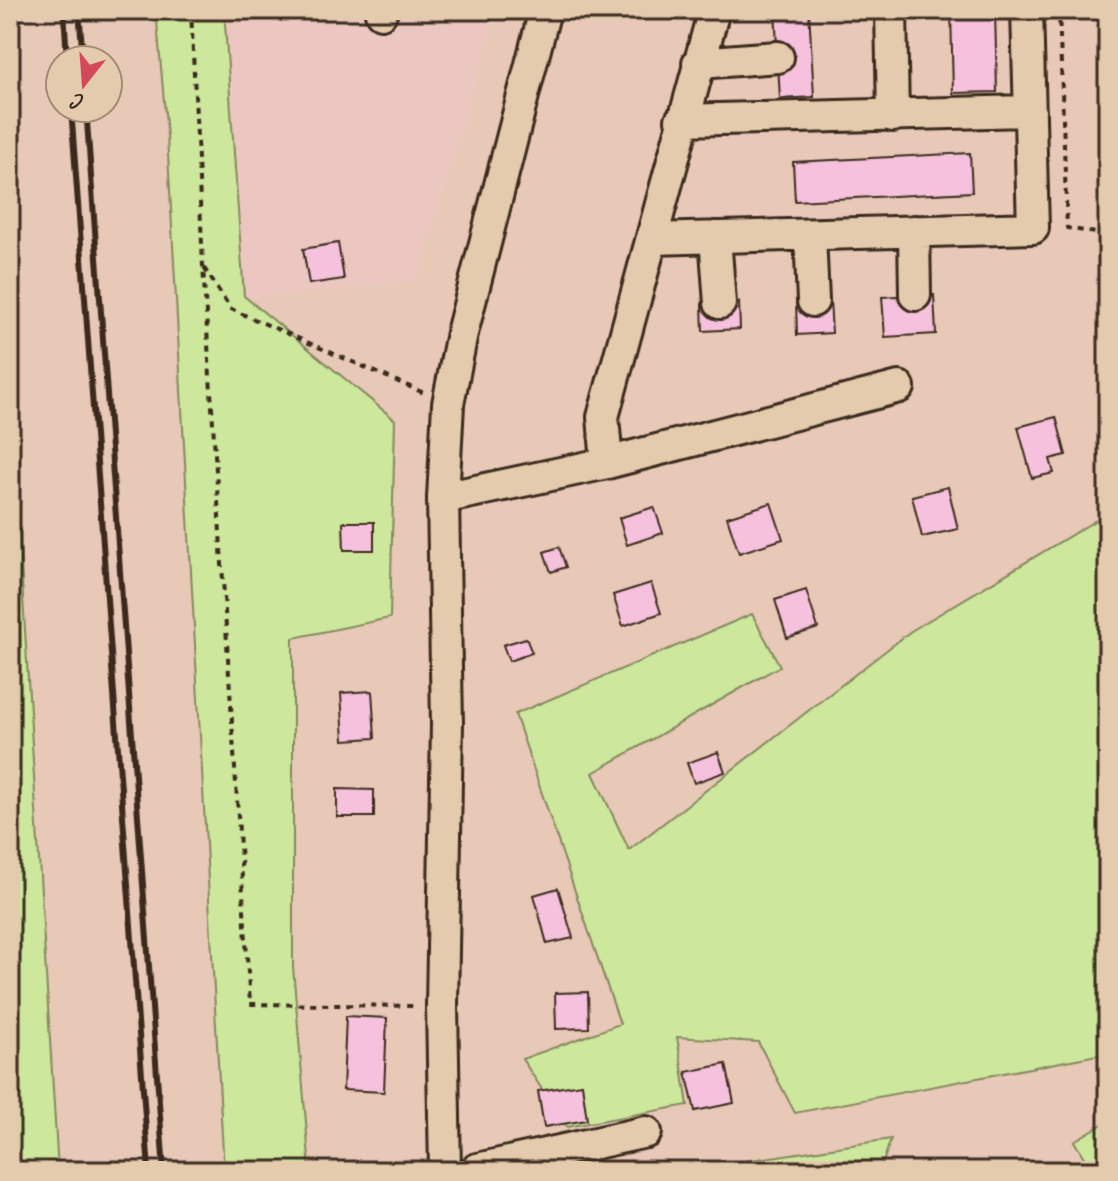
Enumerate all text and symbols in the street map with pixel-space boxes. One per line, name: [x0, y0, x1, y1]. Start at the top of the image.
north arrow: [44, 44, 124, 124]
text: С: [66, 86, 88, 117]

